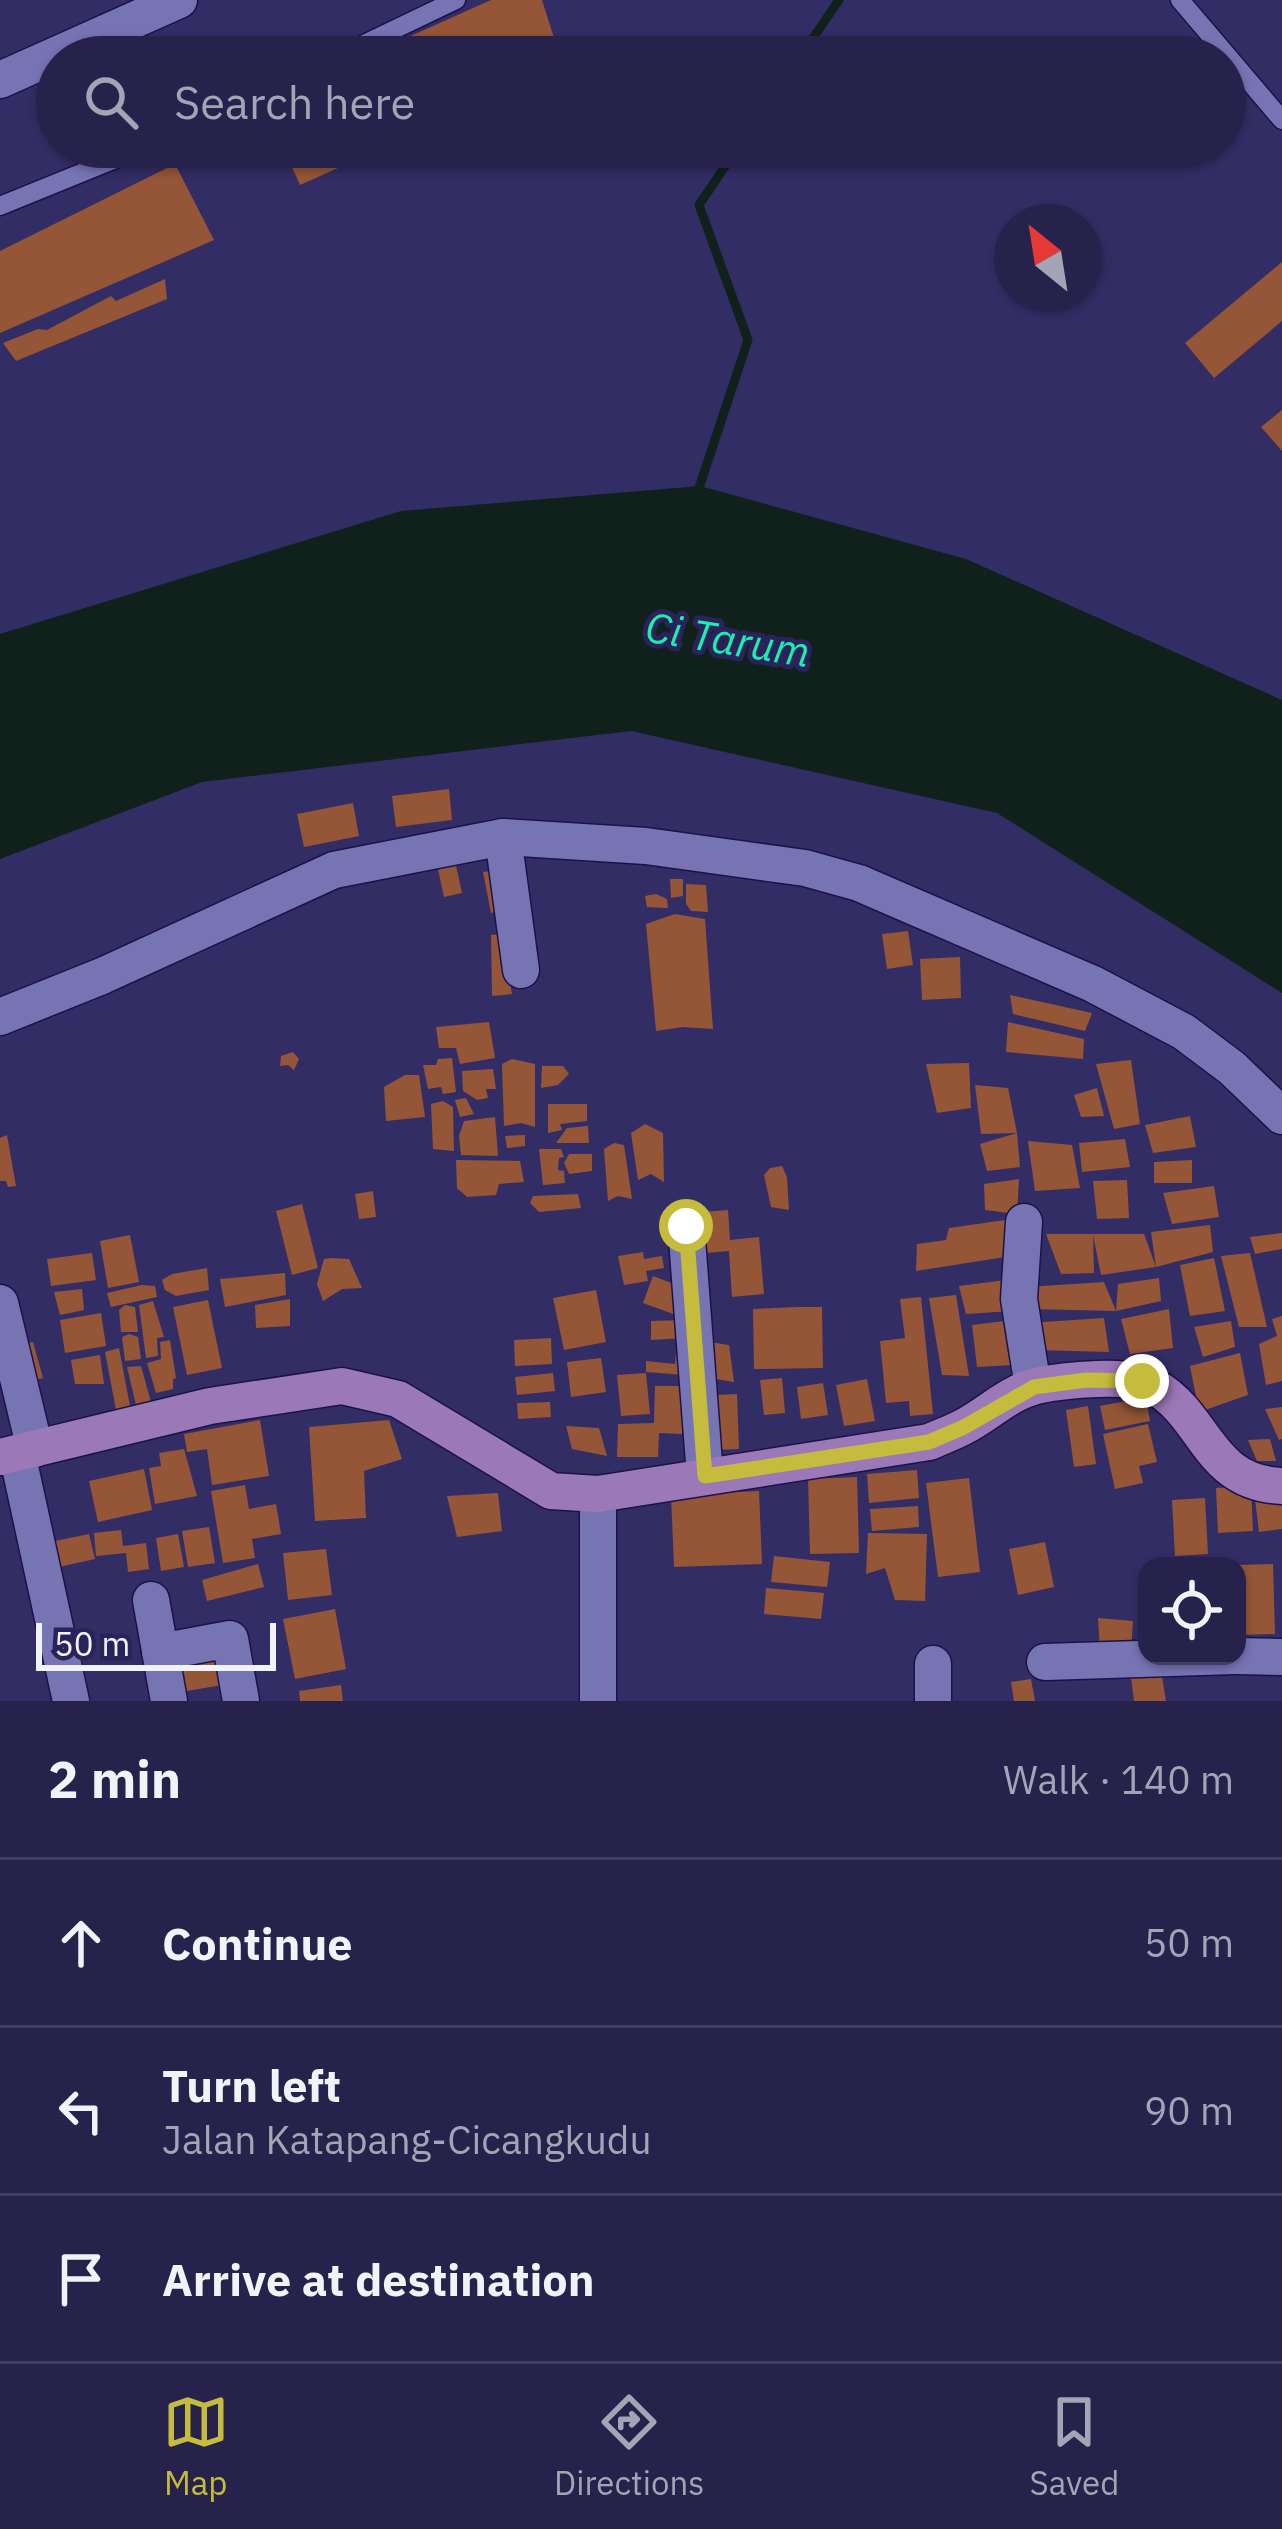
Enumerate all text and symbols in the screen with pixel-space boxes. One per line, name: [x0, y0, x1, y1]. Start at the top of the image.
search box: [36, 36, 1246, 168]
icon: search: [78, 69, 144, 135]
text: Search here: [174, 73, 415, 131]
north arrow: [994, 204, 1102, 312]
water label: Ci Tarum: [642, 599, 814, 679]
route start: [659, 1199, 713, 1253]
route end: [1115, 1354, 1169, 1408]
map controls: [1138, 1557, 1246, 1665]
button: locate: [1138, 1557, 1246, 1665]
scale bar: [36, 1617, 276, 1670]
text: 50 m: [54, 1622, 130, 1665]
text: 2 min: [48, 1746, 181, 1812]
text: Walk · 140 m: [1003, 1754, 1234, 1805]
icon: ahead: [48, 1910, 114, 1976]
text: Continue: [162, 1914, 353, 1972]
text: 50 m: [1144, 1917, 1234, 1968]
text: Turn left: [162, 2056, 341, 2114]
icon: left: [48, 2078, 114, 2144]
text: 90 m: [1144, 2085, 1234, 2136]
text: Jalan Katapang-Cicangkudu: [162, 2114, 652, 2165]
icon: arrive: [48, 2246, 114, 2312]
text: Arrive at destination: [162, 2250, 595, 2308]
tab: Map: [163, 2389, 229, 2504]
tab: Directions: [554, 2389, 704, 2504]
tab: Saved: [1030, 2389, 1119, 2504]

